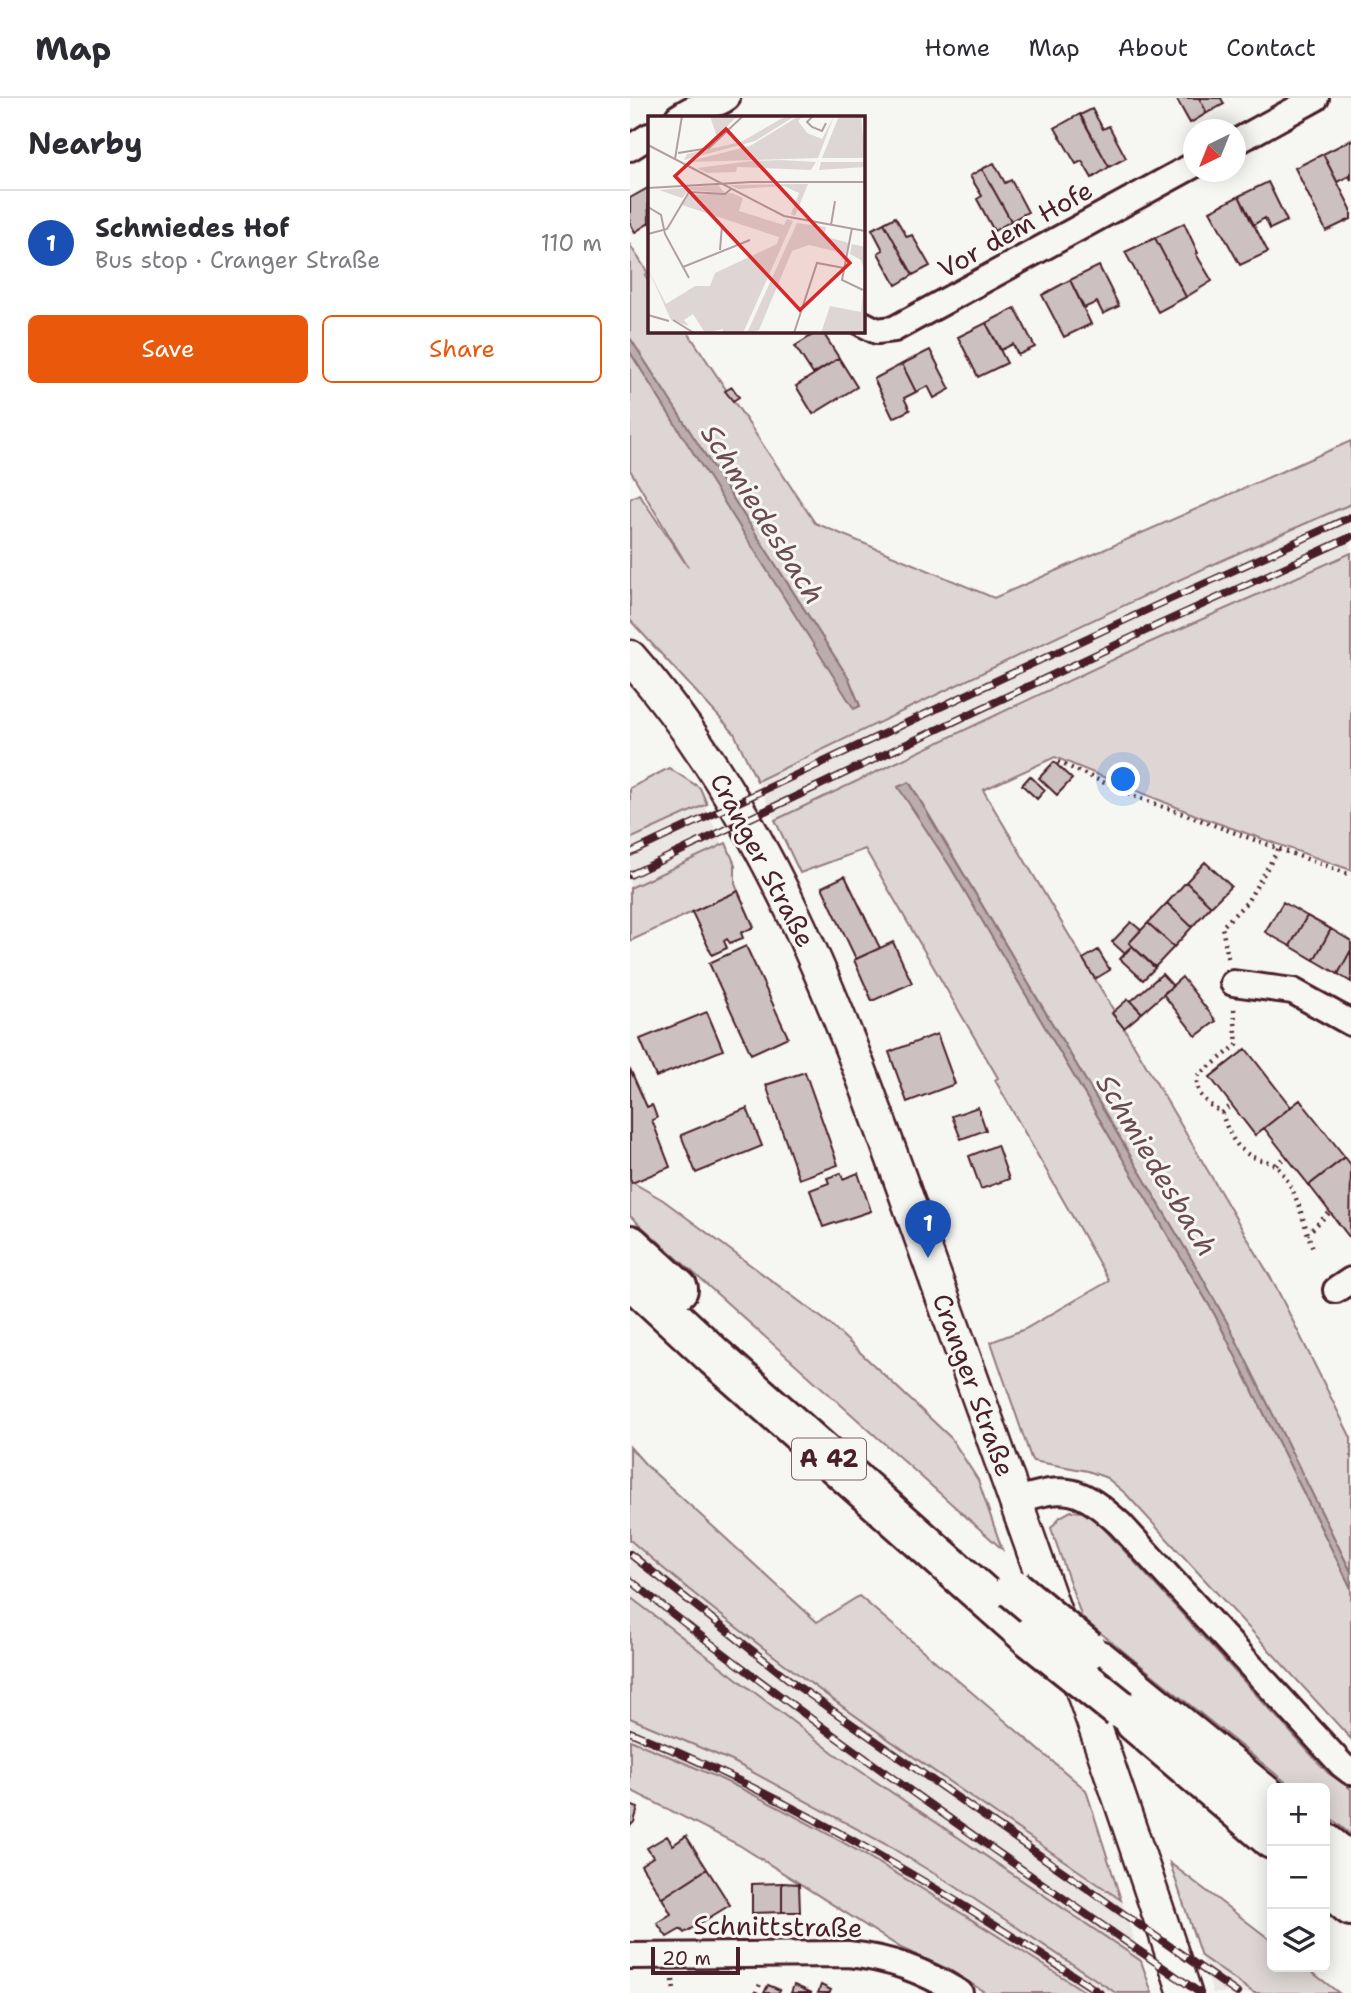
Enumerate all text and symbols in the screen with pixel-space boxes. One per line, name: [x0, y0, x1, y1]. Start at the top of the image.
text: Map: [35, 26, 111, 71]
text: Home: [924, 32, 990, 64]
text: Map: [1028, 32, 1080, 64]
text: About: [1118, 32, 1188, 64]
text: Contact: [1226, 32, 1316, 64]
inset map: [648, 116, 864, 332]
north arrow: [1183, 119, 1246, 182]
text: Nearby: [28, 123, 143, 164]
street label: Vor dem Hofe: [931, 172, 1099, 286]
text: Schmiedes Hof: [95, 210, 290, 245]
text: 1: [46, 228, 56, 258]
text: 110 m: [540, 228, 602, 258]
text: Bus stop · Cranger Straße: [95, 245, 380, 275]
button: Save: [28, 315, 308, 383]
button: Share: [322, 315, 602, 383]
water label: Schmiedesbach: [692, 417, 834, 611]
your location: [1106, 762, 1140, 796]
street label: Cranger Straße: [702, 767, 824, 953]
water label: Schmiedesbach: [1088, 1067, 1226, 1263]
pin: 1: [905, 1200, 951, 1258]
street label: Cranger Straße: [925, 1289, 1023, 1481]
road number: A 42: [792, 1438, 866, 1479]
map controls: [1267, 1783, 1330, 1972]
button: +: [1267, 1783, 1330, 1846]
button: −: [1267, 1846, 1330, 1909]
street label: Schnittstraße: [693, 1907, 863, 1945]
button: layers: [1267, 1909, 1330, 1972]
scale bar: [651, 1944, 740, 1976]
text: 20 m: [662, 1946, 711, 1971]

